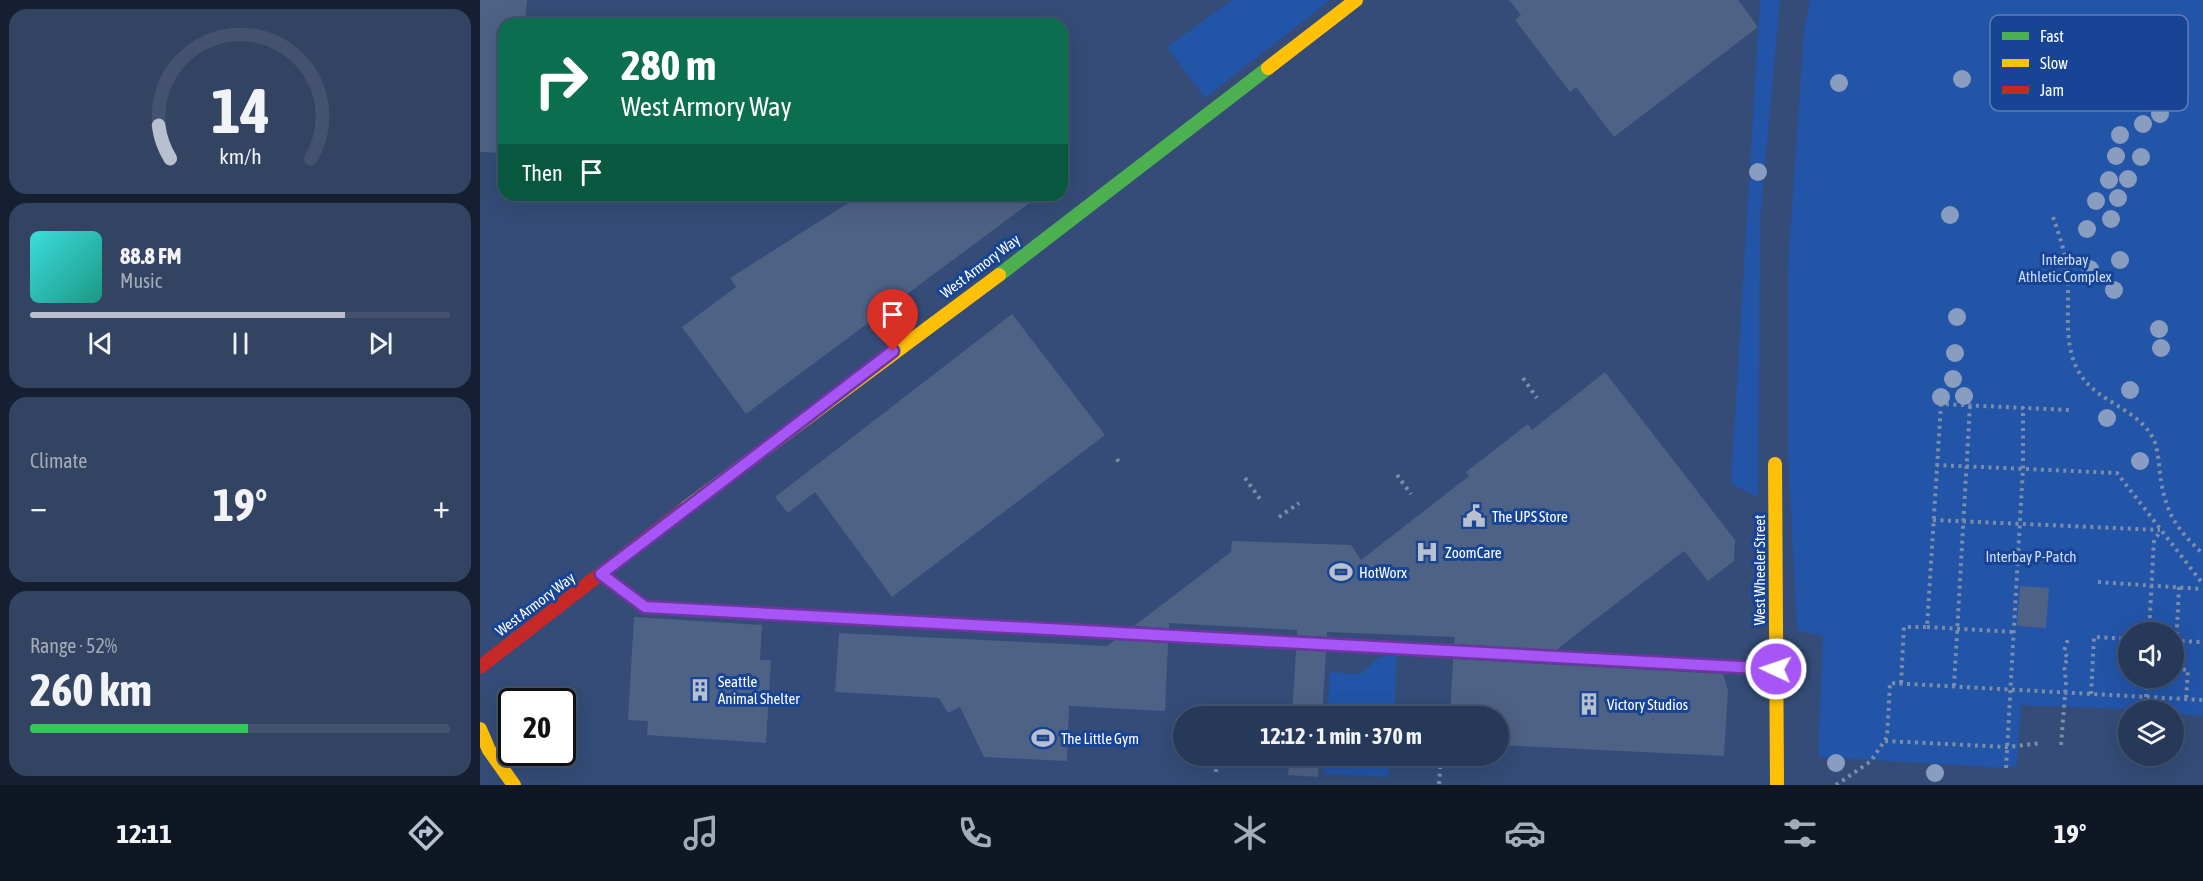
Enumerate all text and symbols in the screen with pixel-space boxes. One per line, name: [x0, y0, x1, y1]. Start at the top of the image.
legend: [1990, 15, 2188, 111]
text: Fast: [2040, 27, 2064, 45]
text: 280 m: [621, 41, 716, 89]
icon: right: [522, 42, 600, 120]
text: Slow: [2040, 54, 2068, 72]
text: 14: [211, 75, 269, 146]
text: Jam: [2040, 81, 2064, 99]
text: West Armory Way: [621, 91, 792, 122]
text: km/h: [219, 144, 261, 169]
icon: arrive: [575, 156, 608, 189]
text: Then: [522, 160, 563, 186]
street label: West Armory Way: [937, 231, 1023, 301]
text: 88.8 FM: [120, 243, 182, 269]
park label: Interbay Athletic Complex: [2018, 251, 2112, 285]
text: Music: [120, 269, 162, 292]
pin: [867, 289, 918, 351]
icon: arrive: [876, 298, 909, 331]
icon: previous: [84, 327, 117, 360]
icon: pause: [224, 327, 257, 360]
icon: next: [364, 327, 397, 360]
text: Climate: [30, 449, 87, 472]
text: 19°: [213, 479, 267, 531]
text: −: [30, 487, 47, 525]
text: +: [433, 487, 450, 525]
public building icon: The UPS Store: [1461, 503, 1487, 529]
place label: The UPS Store: [1492, 508, 1568, 525]
street label: West Wheeler Street: [1751, 515, 1768, 625]
hospital icon: ZoomCare: [1414, 539, 1440, 565]
place label: ZoomCare: [1445, 544, 1502, 561]
park label: Interbay P-Patch: [1986, 548, 2076, 565]
sports icon: HotWorx: [1328, 559, 1354, 585]
place label: HotWorx: [1359, 564, 1407, 581]
street label: West Armory Way: [492, 569, 578, 639]
map controls: [2118, 622, 2184, 766]
button: sound: [2118, 622, 2184, 688]
text: Range · 52%: [30, 634, 117, 657]
position arrow: [1744, 637, 1808, 701]
text: 260 km: [30, 664, 152, 716]
place label: Seattle Animal Shelter: [718, 673, 800, 707]
building icon: Seattle Animal Shelter: [687, 677, 713, 703]
speed limit sign: 20: [498, 688, 576, 766]
building icon: Victory Studios: [1576, 691, 1602, 717]
place label: Victory Studios: [1607, 696, 1688, 713]
button: layers: [2118, 700, 2184, 766]
text: 12:12 · 1 min · 370 m: [1260, 723, 1422, 749]
sports icon: The Little Gym: [1030, 725, 1056, 751]
place label: The Little Gym: [1061, 730, 1139, 747]
icon: directions: [405, 812, 447, 854]
icon: music: [680, 812, 722, 854]
icon: phone: [954, 812, 996, 854]
icon: climate: [1229, 812, 1271, 854]
icon: car: [1504, 812, 1546, 854]
icon: filters: [1779, 812, 1821, 854]
text: 12:11: [116, 818, 172, 849]
text: 19°: [2054, 818, 2087, 849]

